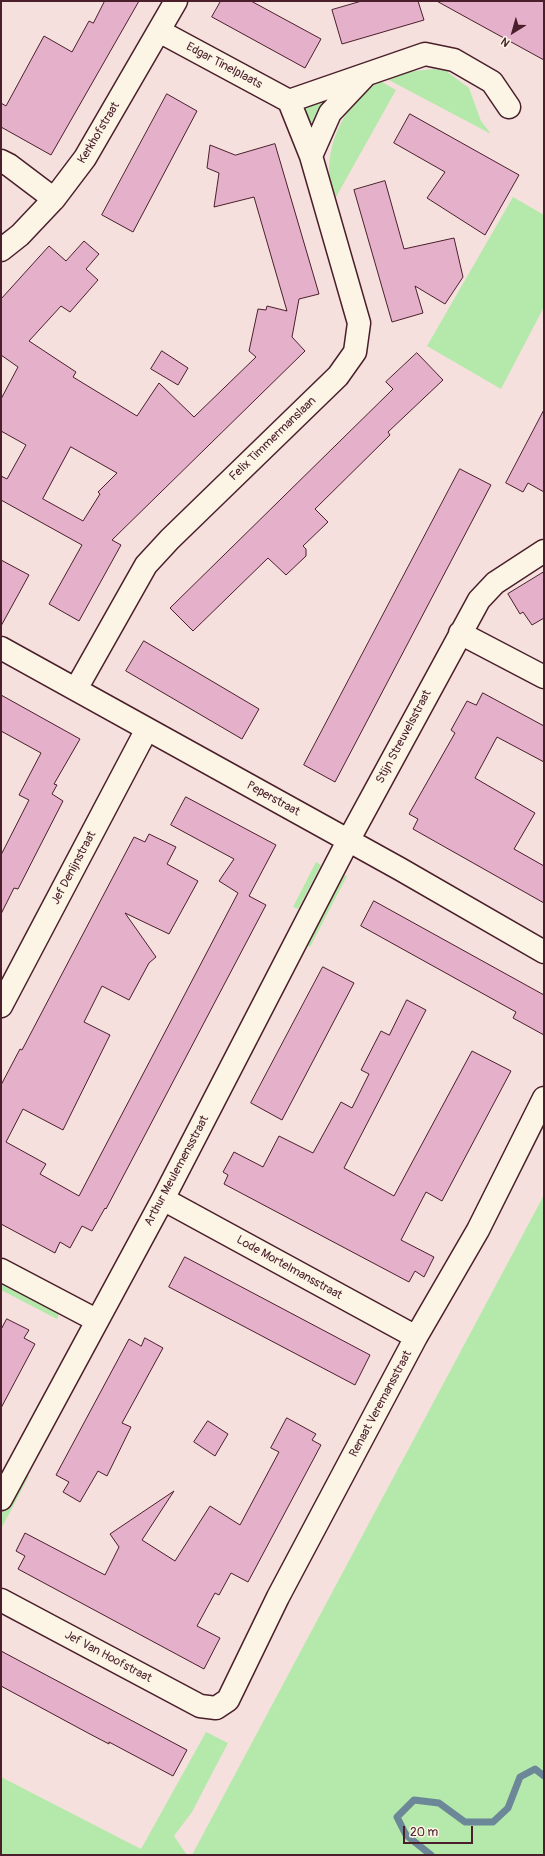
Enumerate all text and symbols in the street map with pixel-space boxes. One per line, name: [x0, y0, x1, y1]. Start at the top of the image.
north arrow: [493, 12, 533, 52]
text: N: [499, 35, 512, 49]
street label: Edgar Tinelplaats: [183, 40, 265, 92]
street label: Kerkhofstraat: [75, 100, 123, 166]
street label: Felix Timmermanslaan: [227, 394, 319, 484]
street label: Stijn Streuvelsstraat: [373, 688, 435, 786]
street label: Peperstraat: [244, 779, 302, 819]
street label: Jef Denijnstraat: [49, 829, 99, 907]
street label: Arthur Meulemensstraat: [142, 1113, 212, 1229]
street label: Lode Mortelmansstraat: [234, 1233, 344, 1303]
street label: Renaat Veremansstraat: [347, 1348, 415, 1460]
street label: Jef Van Hoofstraat: [62, 1628, 154, 1686]
scale bar: [405, 1818, 475, 1844]
text: 20 m: [410, 1825, 438, 1840]

